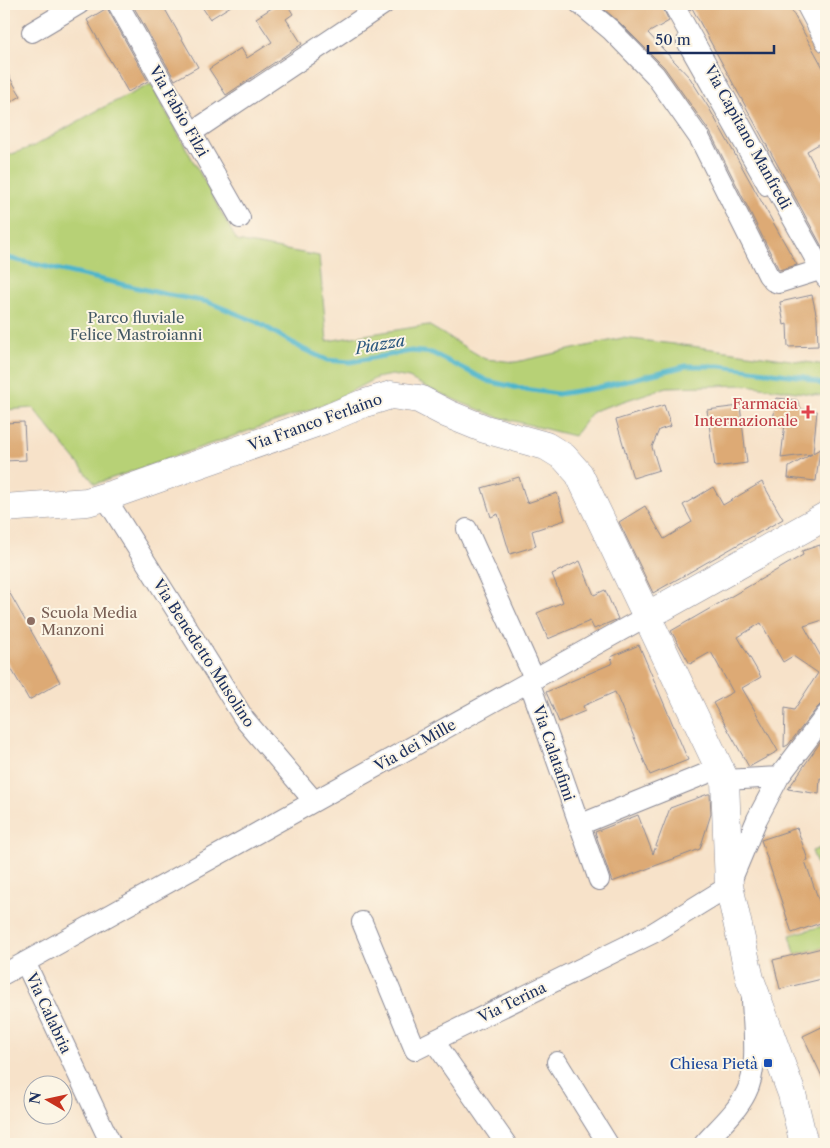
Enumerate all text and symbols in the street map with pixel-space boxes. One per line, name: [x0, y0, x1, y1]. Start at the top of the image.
scale bar: [648, 22, 774, 54]
text: 50 m: [655, 30, 691, 49]
street label: Via Fabio Filzi: [145, 61, 213, 160]
street label: Via Capitano Manfredi: [700, 61, 796, 213]
park label: Parco fluviale Felice Mastroianni: [70, 308, 203, 344]
water label: Piazza: [351, 330, 407, 359]
street label: Via Franco Ferlaino: [245, 389, 384, 455]
place label: Farmacia Internazionale: [694, 394, 798, 430]
marker: Farmacia Internazionale: [802, 406, 814, 418]
street label: Via Benedetto Musolino: [148, 575, 259, 731]
place label: Scuola Media Manzoni: [41, 603, 137, 639]
marker: Scuola Media Manzoni: [25, 615, 37, 627]
street label: Via Calatafimi: [528, 702, 579, 804]
street label: Via dei Mille: [370, 715, 459, 776]
street label: Via Calabria: [22, 969, 76, 1056]
street label: Via Terina: [474, 977, 549, 1027]
place label: Chiesa Pietà: [670, 1054, 758, 1073]
marker: Chiesa Pietà: [762, 1057, 774, 1069]
north arrow: [22, 1076, 72, 1126]
text: N: [25, 1091, 45, 1105]

